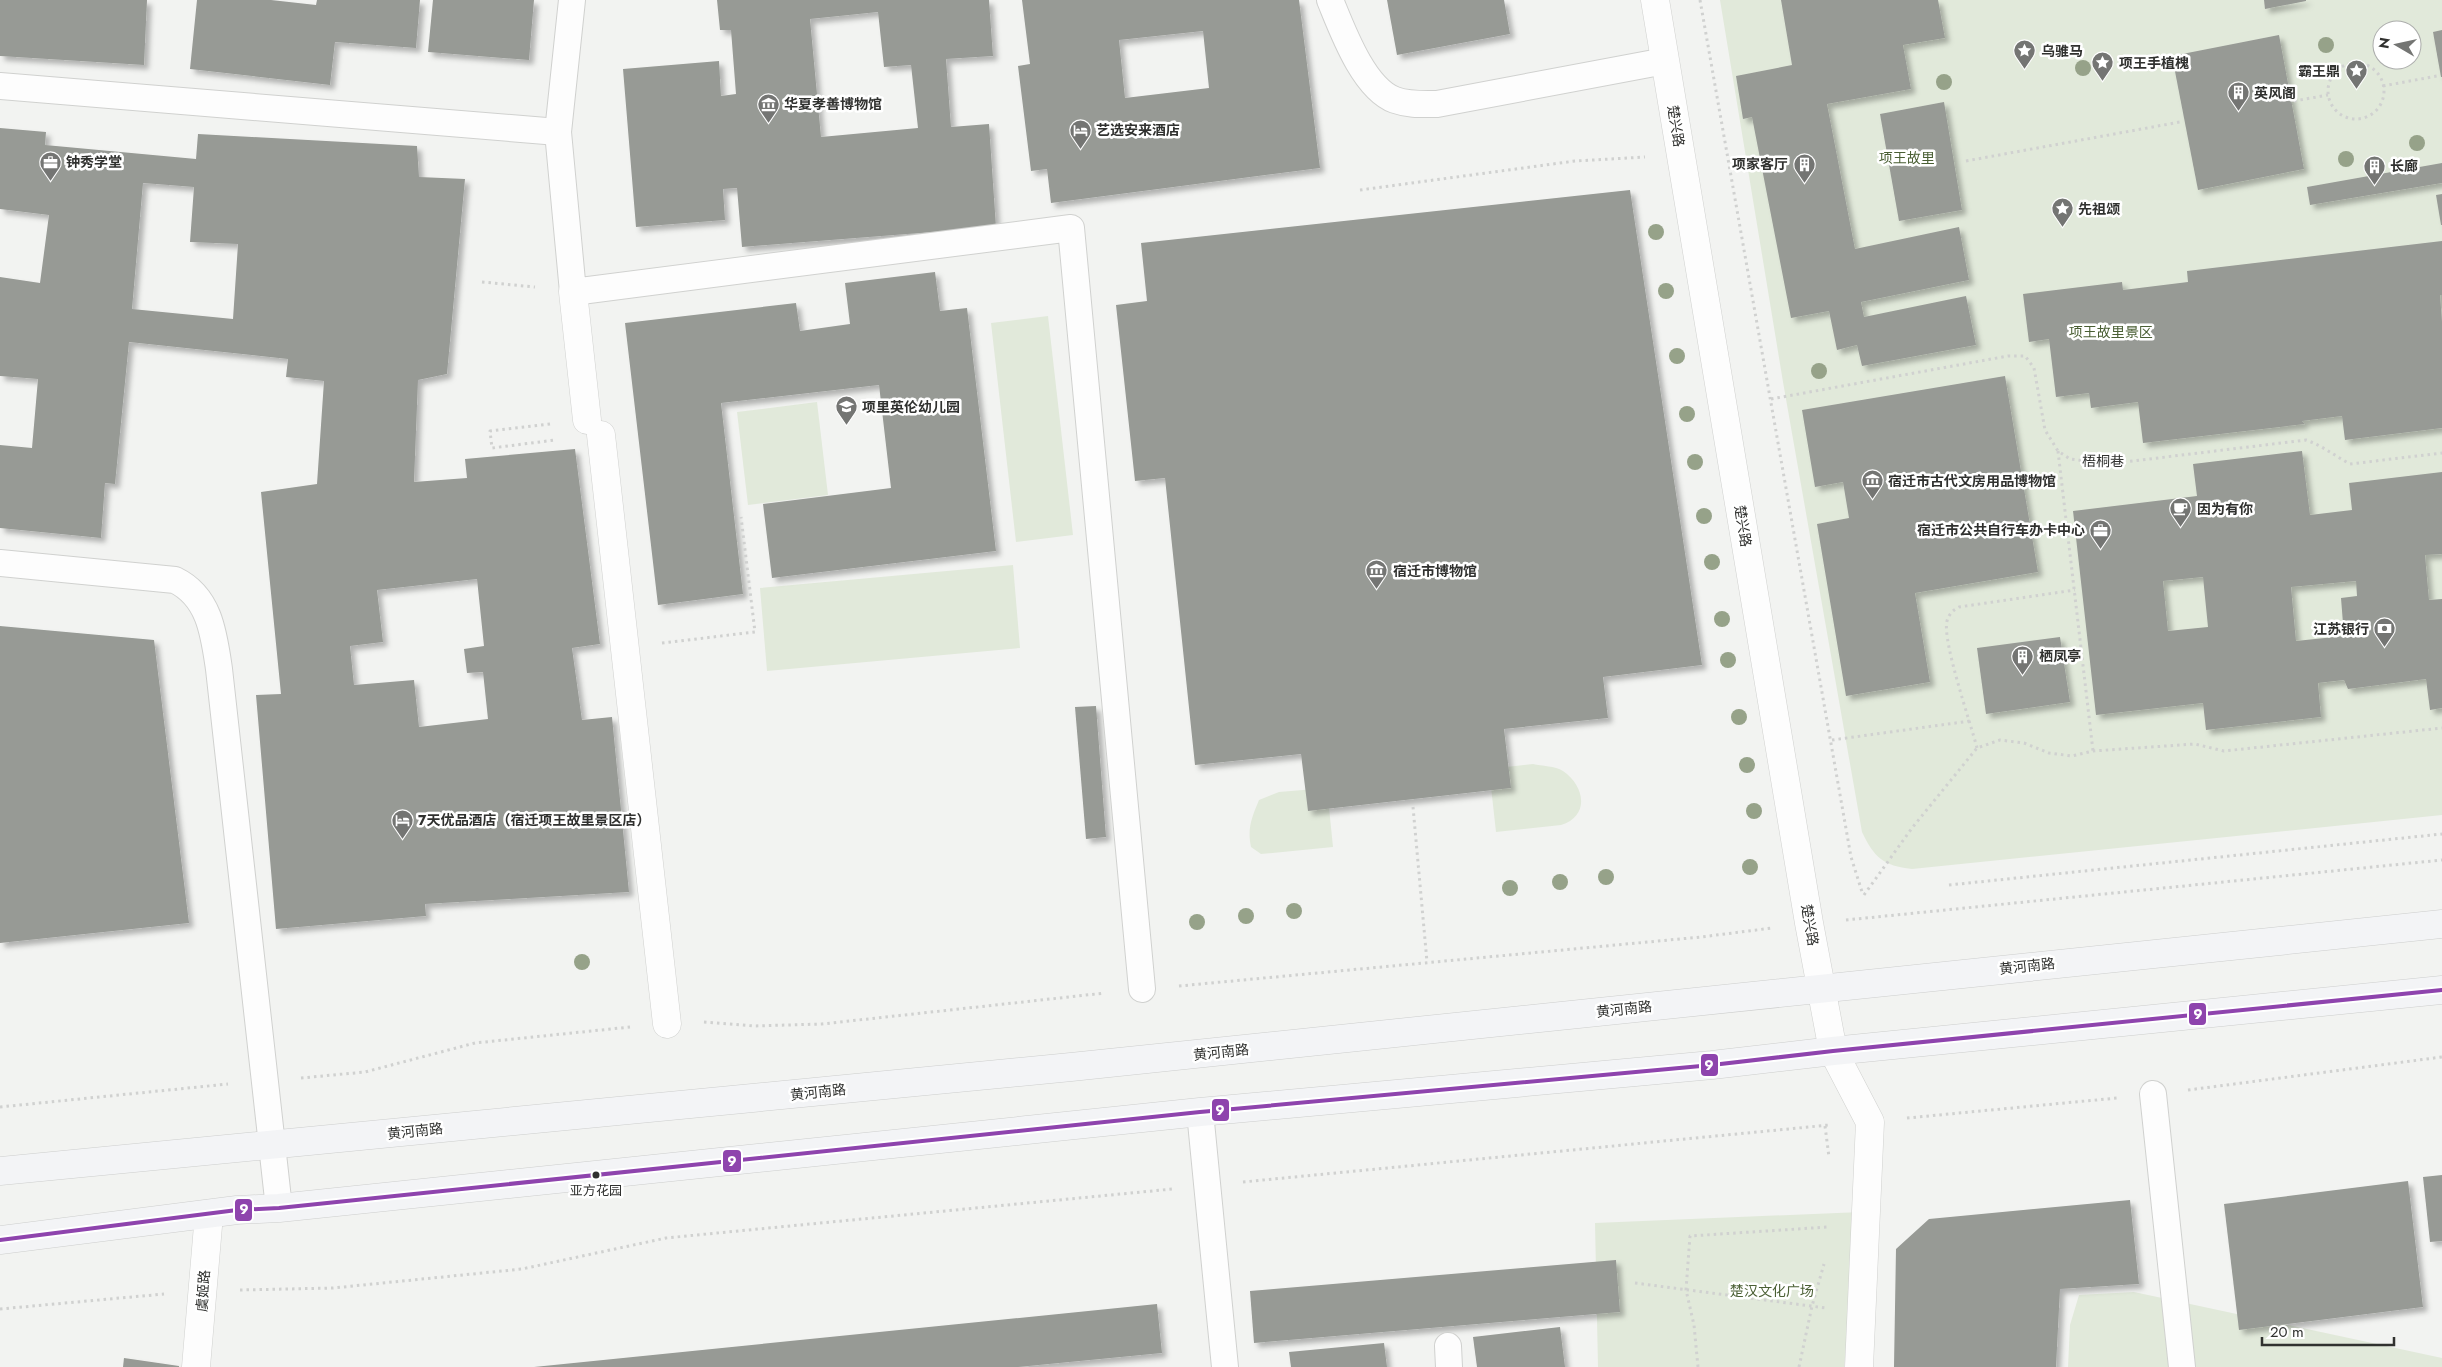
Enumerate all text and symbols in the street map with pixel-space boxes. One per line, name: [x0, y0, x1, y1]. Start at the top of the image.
north arrow: [2372, 20, 2422, 70]
text: N: [2373, 36, 2395, 50]
place icon: 乌骓马: [2013, 39, 2037, 70]
place label: 乌骓马: [2041, 41, 2083, 61]
place icon: 项王手植槐: [2091, 51, 2115, 82]
place label: 项王手植槐: [2119, 53, 2189, 73]
place icon: 霸王鼎: [2344, 59, 2368, 90]
place label: 霸王鼎: [2298, 61, 2340, 81]
building icon: 英风阁: [2226, 81, 2250, 112]
place label: 英风阁: [2254, 83, 2296, 103]
museum icon: 华夏孝善博物馆: [756, 92, 780, 123]
place label: 华夏孝善博物馆: [784, 94, 882, 114]
street label: 楚兴路: [1663, 104, 1689, 148]
hotel icon: 艺选安来酒店: [1068, 118, 1092, 149]
place label: 艺选安来酒店: [1096, 120, 1180, 140]
park label: 项王故里: [1879, 148, 1935, 168]
office icon: 钟秀学堂: [38, 150, 62, 181]
place label: 钟秀学堂: [66, 152, 122, 172]
building icon: 项家客厅: [1792, 152, 1816, 183]
place label: 项家客厅: [1732, 154, 1788, 174]
building icon: 长廊: [2362, 154, 2386, 185]
place label: 长廊: [2390, 156, 2418, 176]
place icon: 先祖颂: [2050, 197, 2074, 228]
place label: 先祖颂: [2078, 199, 2120, 219]
park label: 项王故里景区: [2069, 322, 2153, 342]
school or university icon: 项里英伦幼儿园: [834, 395, 858, 426]
place label: 项里英伦幼儿园: [862, 397, 960, 417]
street label: 梧桐巷: [2082, 451, 2124, 471]
museum icon: 宿迁市古代文房用品博物馆: [1860, 469, 1884, 500]
place label: 宿迁市古代文房用品博物馆: [1888, 471, 2056, 491]
cafe icon: 因为有你: [2169, 497, 2193, 528]
place label: 因为有你: [2197, 499, 2253, 519]
street label: 楚兴路: [1730, 504, 1756, 548]
office icon: 宿迁市公共自行车办卡中心: [2089, 518, 2113, 549]
place label: 宿迁市公共自行车办卡中心: [1917, 520, 2085, 540]
museum icon: 宿迁市博物馆: [1365, 559, 1389, 590]
place label: 宿迁市博物馆: [1393, 561, 1477, 581]
bank icon: 江苏银行: [2373, 617, 2397, 648]
place label: 江苏银行: [2313, 619, 2369, 639]
building icon: 栖凤亭: [2011, 644, 2035, 675]
place label: 栖凤亭: [2039, 646, 2081, 666]
hotel icon: 7天优品酒店（宿迁项王故里景区店）: [390, 808, 414, 839]
place label: 7天优品酒店（宿迁项王故里景区店）: [418, 810, 650, 830]
street label: 楚兴路: [1797, 903, 1823, 947]
street label: 黄河南路: [1998, 953, 2056, 979]
street label: 黄河南路: [1595, 996, 1653, 1022]
line badge: 9: [2188, 1002, 2207, 1026]
text: 9: [2193, 1004, 2203, 1024]
street label: 黄河南路: [1192, 1039, 1250, 1065]
line badge: 9: [1700, 1053, 1719, 1077]
text: 9: [1704, 1055, 1714, 1075]
street label: 黄河南路: [789, 1079, 847, 1105]
line badge: 9: [1211, 1098, 1230, 1122]
text: 9: [1215, 1100, 1225, 1120]
street label: 黄河南路: [386, 1118, 444, 1144]
line badge: 9: [722, 1149, 742, 1173]
text: 9: [727, 1151, 737, 1171]
marker: 亚方花园: [591, 1170, 601, 1180]
place label: 亚方花园: [570, 1181, 622, 1200]
line badge: 9: [234, 1198, 253, 1222]
text: 9: [239, 1199, 249, 1219]
street label: 虞姬路: [192, 1269, 214, 1313]
park label: 楚汉文化广场: [1730, 1281, 1814, 1301]
scale bar: [2262, 1314, 2394, 1346]
text: 20 m: [2270, 1321, 2304, 1343]

